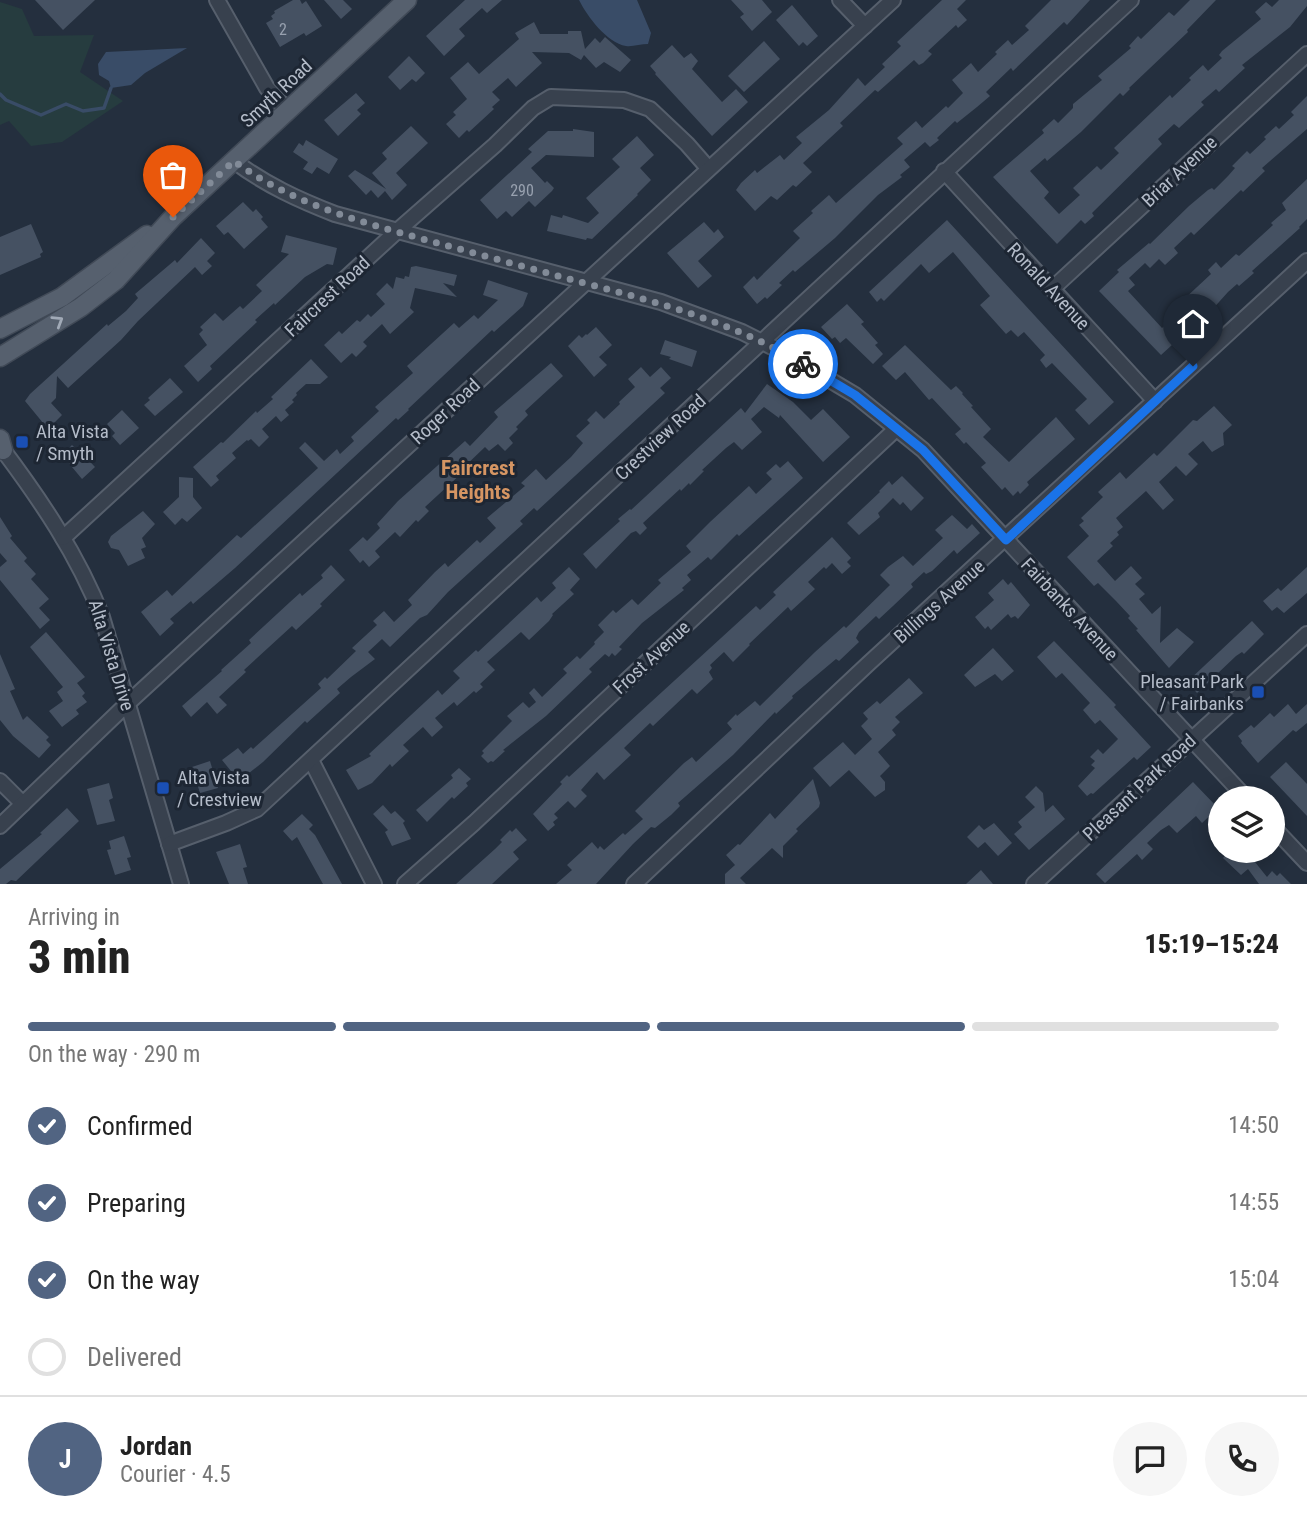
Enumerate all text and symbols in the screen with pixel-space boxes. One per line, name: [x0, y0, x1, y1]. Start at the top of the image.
house number: 2: [279, 20, 287, 39]
street label: Smyth Road: [236, 54, 317, 132]
street label: Briar Avenue: [1137, 131, 1222, 212]
pin: [143, 145, 203, 217]
icon: bag: [154, 156, 192, 194]
house number: 290: [510, 181, 534, 200]
street label: Ronald Avenue: [1002, 238, 1095, 335]
street label: Faircrest Road: [280, 251, 375, 342]
pin: [1163, 294, 1223, 366]
icon: home: [1174, 305, 1212, 343]
one-way arrow: [50, 317, 63, 330]
courier: [768, 329, 838, 399]
icon: bike: [784, 345, 822, 383]
street label: Roger Road: [406, 374, 485, 449]
street label: Crestview Road: [610, 389, 711, 485]
place label: Alta Vista / Smyth: [36, 420, 109, 465]
marker: Alta Vista / Smyth: [14, 434, 30, 450]
district label: Faircrest Heights: [441, 456, 515, 504]
street label: Fairbanks Avenue: [1016, 553, 1123, 666]
street label: Billings Avenue: [889, 555, 989, 648]
street label: Alta Vista Drive: [84, 597, 139, 714]
street label: Frost Avenue: [608, 616, 695, 699]
place label: Pleasant Park / Fairbanks: [1140, 670, 1244, 715]
marker: Pleasant Park / Fairbanks: [1250, 684, 1266, 700]
street label: Pleasant Park Road: [1078, 729, 1201, 846]
place label: Alta Vista / Crestview: [177, 766, 262, 811]
marker: Alta Vista / Crestview: [155, 780, 171, 796]
map controls: [1208, 786, 1285, 863]
button: layers: [1208, 786, 1285, 863]
text: Arriving in: [28, 904, 120, 931]
text: 15:19–15:24: [1145, 929, 1279, 959]
text: 3 min: [28, 930, 131, 984]
text: On the way · 290 m: [28, 1041, 200, 1068]
icon: check: [28, 1107, 66, 1145]
text: Confirmed: [87, 1111, 193, 1141]
text: 14:50: [1228, 1112, 1279, 1139]
icon: check: [28, 1184, 66, 1222]
text: Preparing: [87, 1188, 186, 1218]
text: 14:55: [1228, 1189, 1279, 1216]
icon: check: [28, 1261, 66, 1299]
text: On the way: [87, 1265, 200, 1295]
text: 15:04: [1228, 1266, 1279, 1293]
text: Delivered: [87, 1342, 182, 1372]
button: chat: [1113, 1422, 1187, 1496]
button: phone: [1205, 1422, 1279, 1496]
text: Jordan: [120, 1431, 192, 1461]
text: J: [59, 1444, 71, 1474]
text: Courier · 4.5: [120, 1461, 231, 1488]

